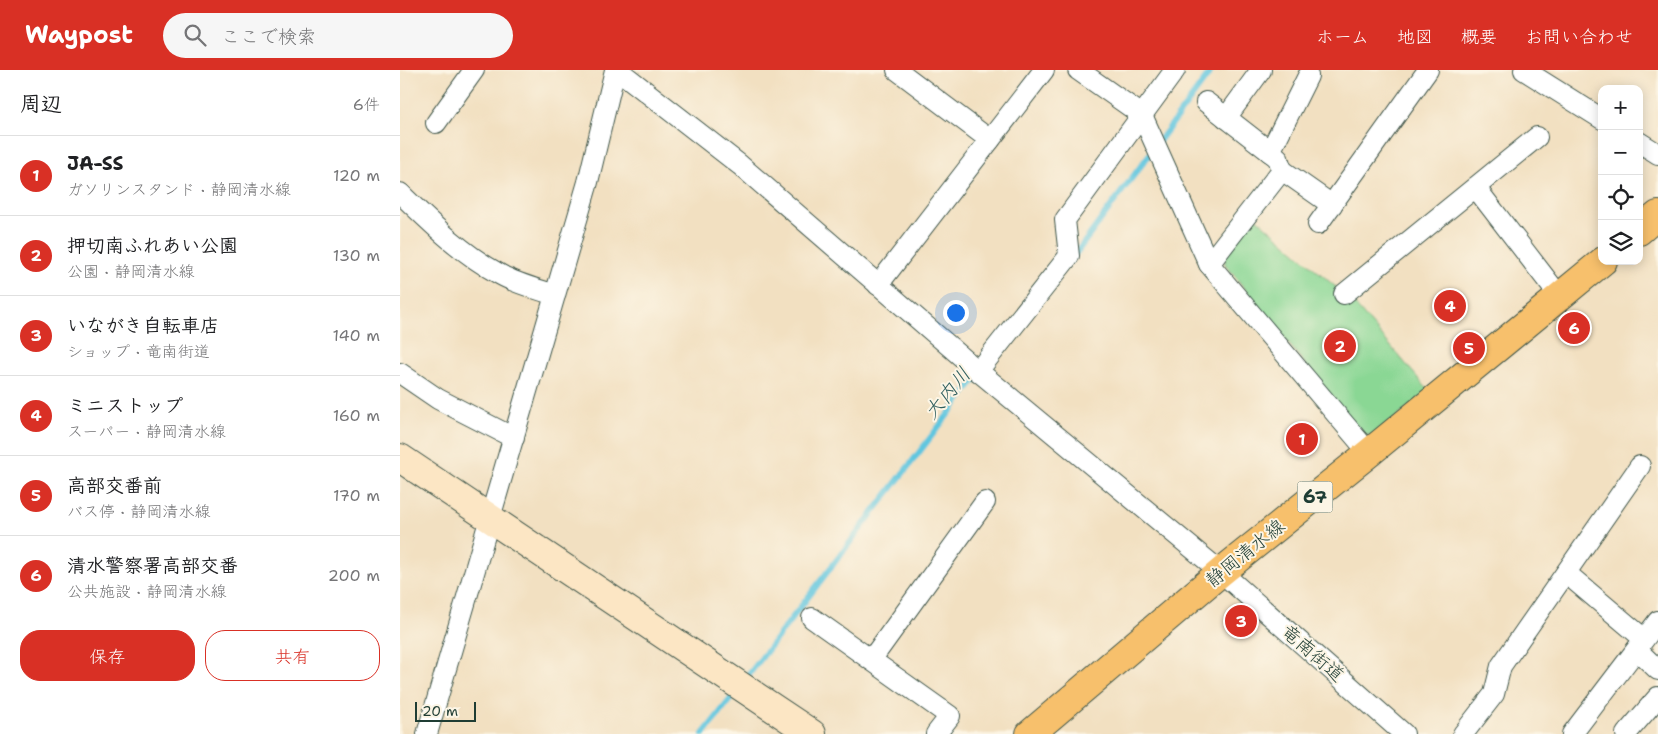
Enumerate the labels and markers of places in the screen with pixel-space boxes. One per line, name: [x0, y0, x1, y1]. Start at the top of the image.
pin: 4: [1434, 287, 1466, 325]
pin: 6: [1558, 309, 1590, 347]
pin: 2: [1324, 327, 1356, 365]
pin: 5: [1453, 329, 1485, 367]
pin: 1: [1286, 420, 1318, 458]
pin: 3: [1225, 602, 1257, 640]

